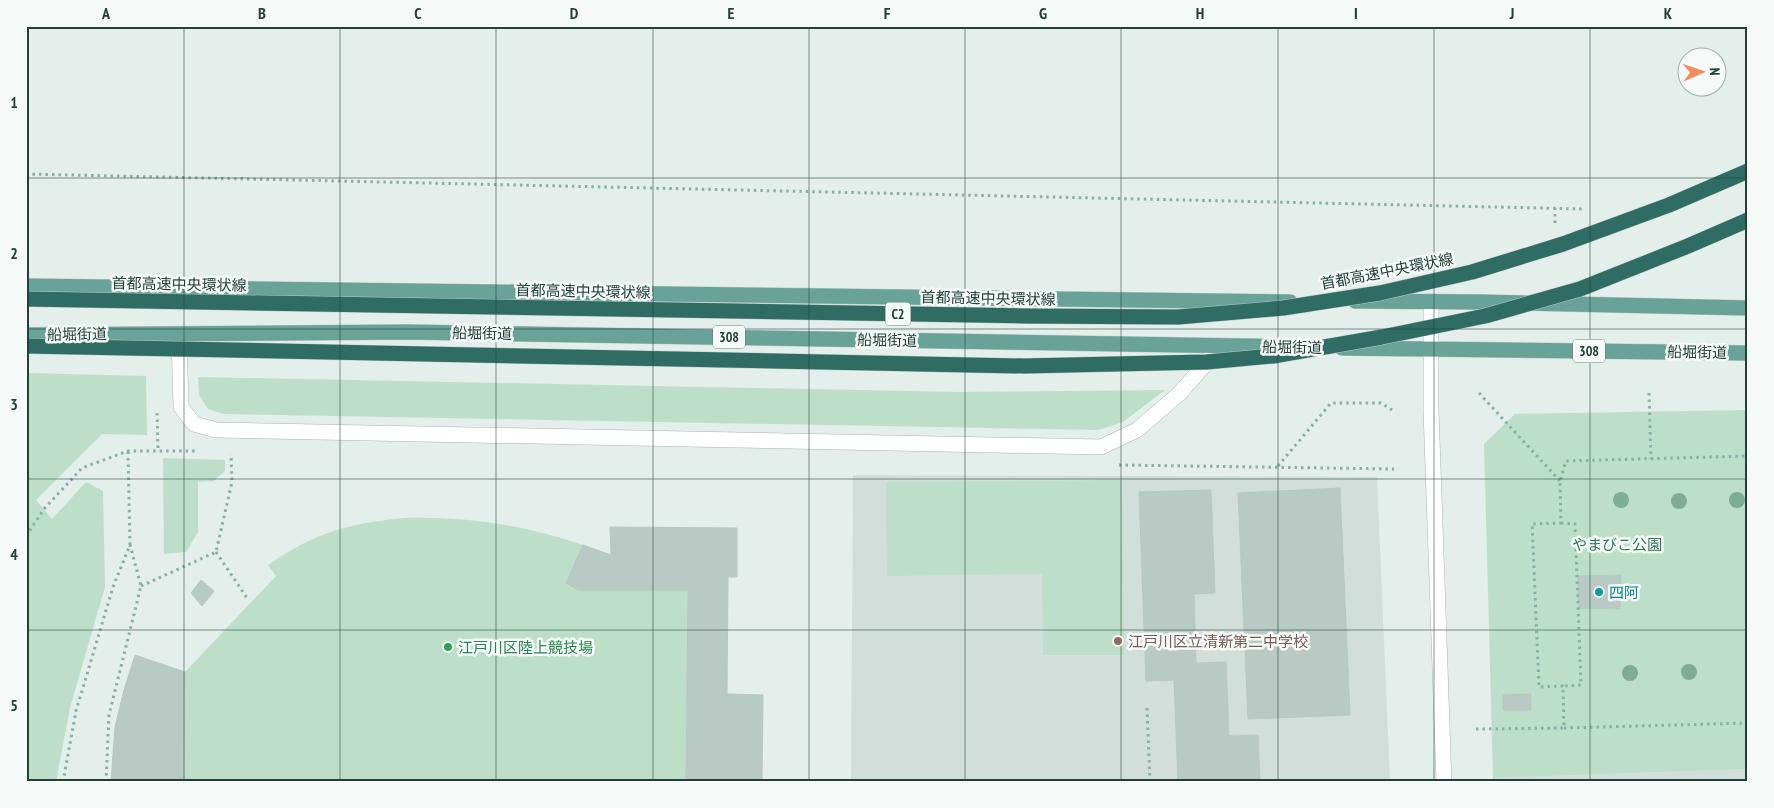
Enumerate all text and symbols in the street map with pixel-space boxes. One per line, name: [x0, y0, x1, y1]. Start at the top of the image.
text: A: [101, 3, 111, 23]
text: B: [258, 3, 266, 23]
text: C: [414, 3, 422, 23]
text: D: [570, 3, 579, 23]
text: E: [728, 3, 735, 23]
text: F: [884, 3, 891, 23]
text: G: [1039, 3, 1047, 23]
text: H: [1196, 3, 1204, 23]
text: I: [1354, 3, 1358, 23]
text: J: [1509, 3, 1514, 23]
text: K: [1664, 3, 1673, 23]
north arrow: [1676, 48, 1726, 98]
text: N: [1706, 67, 1724, 76]
text: 1: [10, 92, 18, 112]
text: 2: [10, 243, 18, 263]
street label: 首都高速中央環状線: [1319, 249, 1455, 293]
street label: 首都高速中央環状線: [111, 273, 247, 295]
street label: 首都高速中央環状線: [515, 280, 651, 302]
street label: 首都高速中央環状線: [920, 287, 1056, 309]
road number: C2: [886, 302, 910, 326]
street label: 船堀街道: [452, 323, 512, 343]
street label: 船堀街道: [47, 324, 107, 344]
road number: 308: [713, 326, 745, 348]
street label: 船堀街道: [857, 330, 917, 350]
street label: 船堀街道: [1262, 337, 1322, 357]
road number: 308: [1573, 340, 1605, 362]
street label: 船堀街道: [1667, 342, 1727, 362]
text: 3: [10, 394, 18, 414]
park label: やまびこ公園: [1572, 535, 1662, 554]
text: 4: [10, 544, 18, 564]
place label: 四阿: [1609, 583, 1639, 602]
marker: 四阿: [1593, 586, 1605, 598]
place label: 江戸川区立清新第二中学校: [1128, 632, 1308, 651]
marker: 江戸川区立清新第二中学校: [1112, 635, 1124, 647]
place label: 江戸川区陸上競技場: [458, 638, 593, 657]
marker: 江戸川区陸上競技場: [442, 641, 454, 653]
text: 5: [10, 695, 18, 715]

